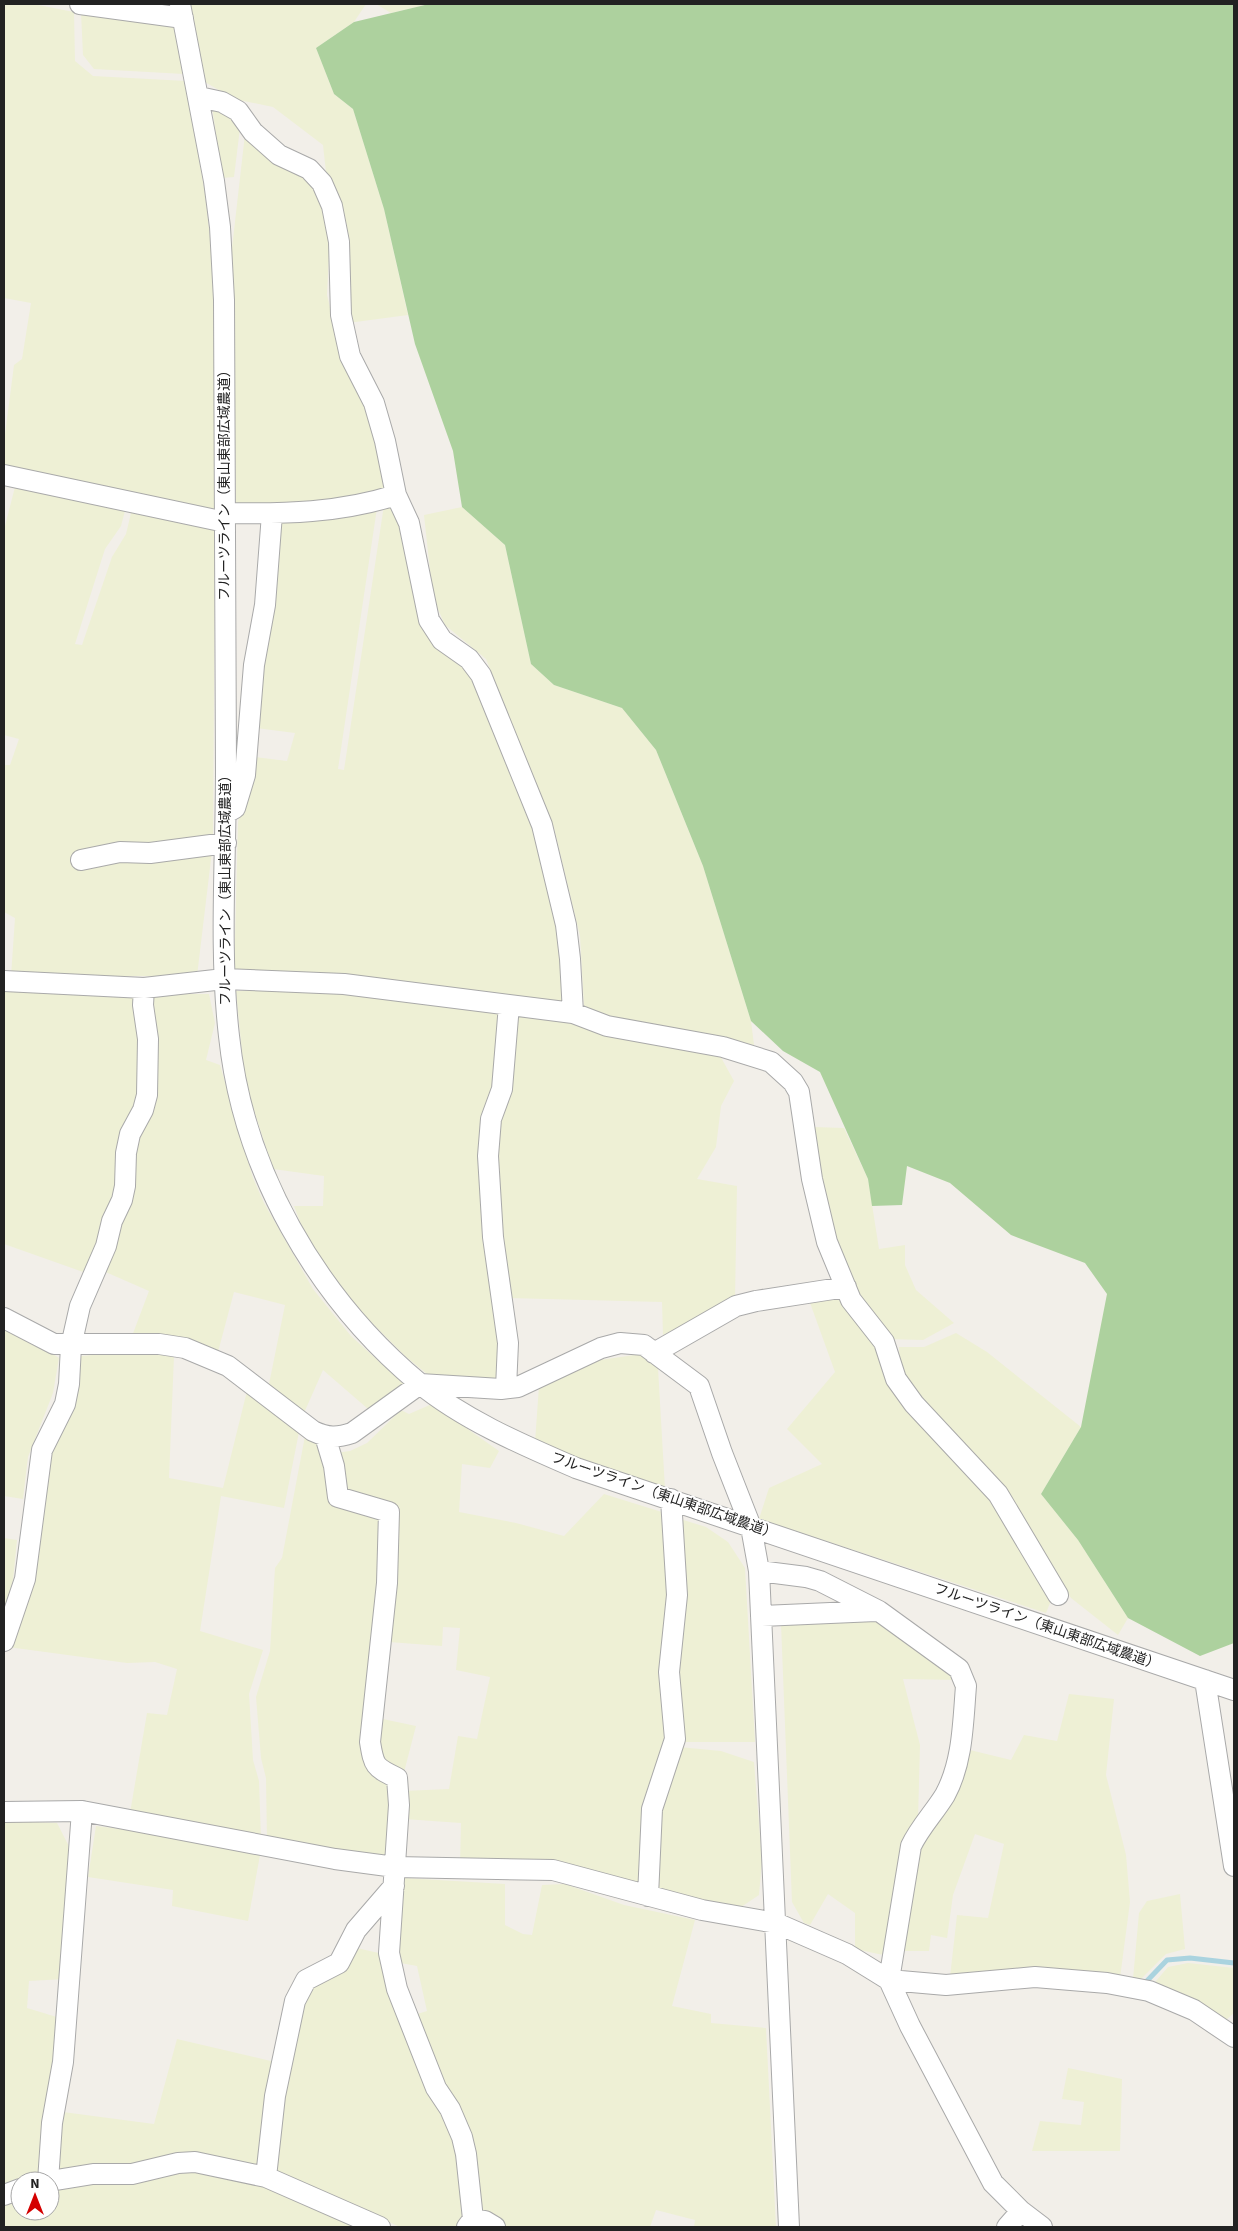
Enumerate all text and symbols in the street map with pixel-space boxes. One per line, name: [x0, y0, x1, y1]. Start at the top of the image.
street label: フルーツライン（東山東部広域農道）: [215, 363, 235, 601]
street label: フルーツライン（東山東部広域農道）: [216, 768, 236, 1006]
street label: フルーツライン（東山東部広域農道）: [548, 1448, 780, 1544]
street label: フルーツライン（東山東部広域農道）: [931, 1579, 1163, 1675]
north arrow: [10, 2171, 60, 2221]
text: N: [30, 2174, 40, 2194]

